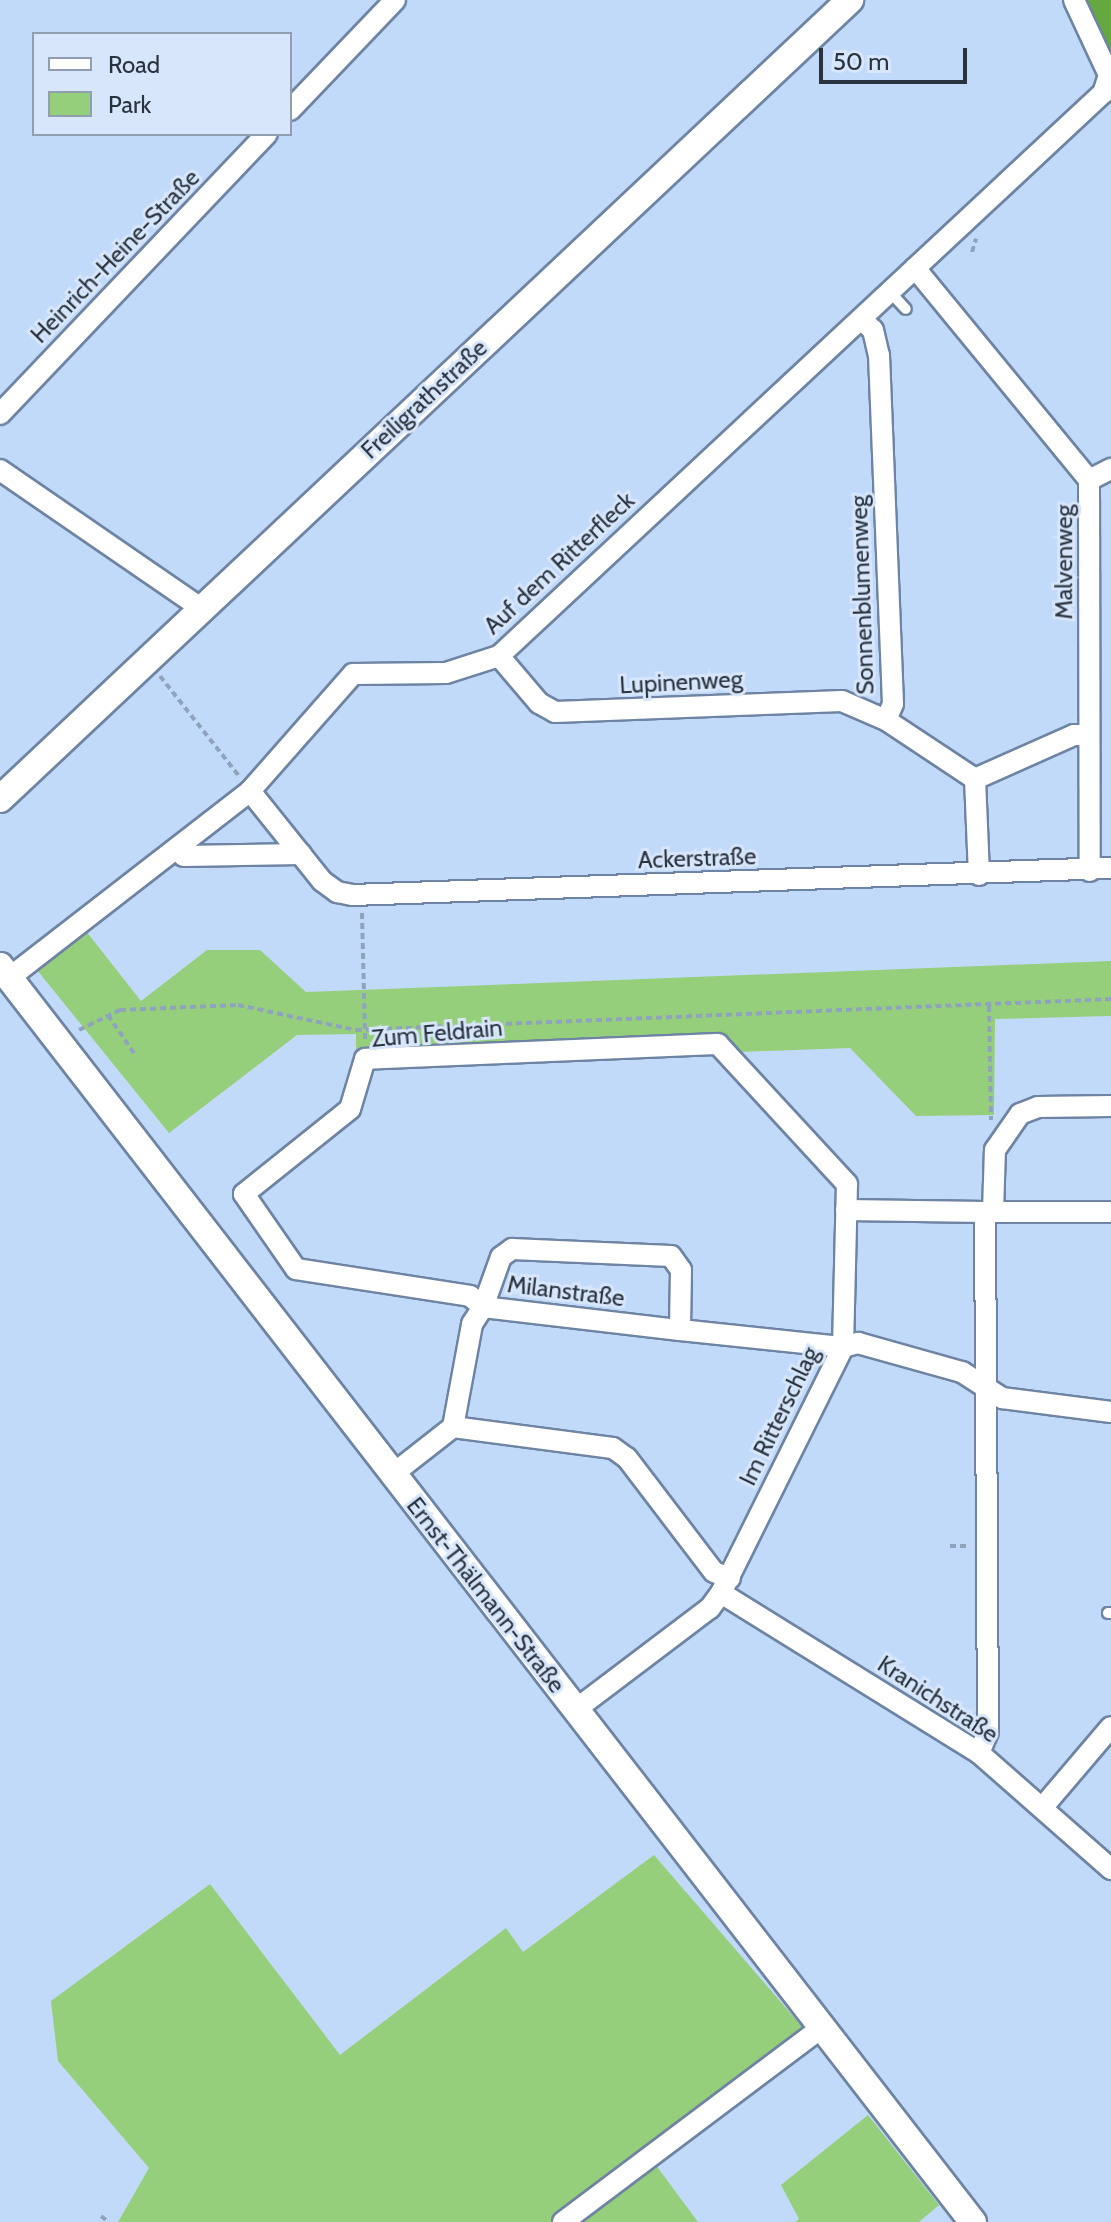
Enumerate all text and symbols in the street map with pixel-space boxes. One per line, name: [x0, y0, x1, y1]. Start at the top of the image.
legend: [32, 32, 292, 136]
scale bar: [823, 32, 971, 82]
text: 50 m: [833, 47, 889, 76]
text: Road: [108, 50, 160, 79]
text: Park: [108, 90, 151, 119]
street label: Heinrich-Heine-Straße: [25, 163, 205, 349]
street label: Freiligrathstraße: [355, 333, 493, 465]
street label: Auf dem Ritterfleck: [478, 486, 640, 640]
street label: Sonnenblumenweg: [844, 495, 880, 695]
street label: Malvenweg: [1050, 505, 1078, 619]
street label: Lupinenweg: [619, 664, 743, 700]
street label: Ackerstraße: [637, 842, 757, 874]
street label: Zum Feldrain: [370, 1013, 504, 1053]
street label: Milanstraße: [506, 1270, 626, 1312]
street label: Im Ritterschlag: [733, 1342, 825, 1490]
street label: Ernst-Thälmann-Straße: [401, 1492, 571, 1698]
street label: Kranichstraße: [872, 1649, 1004, 1749]

